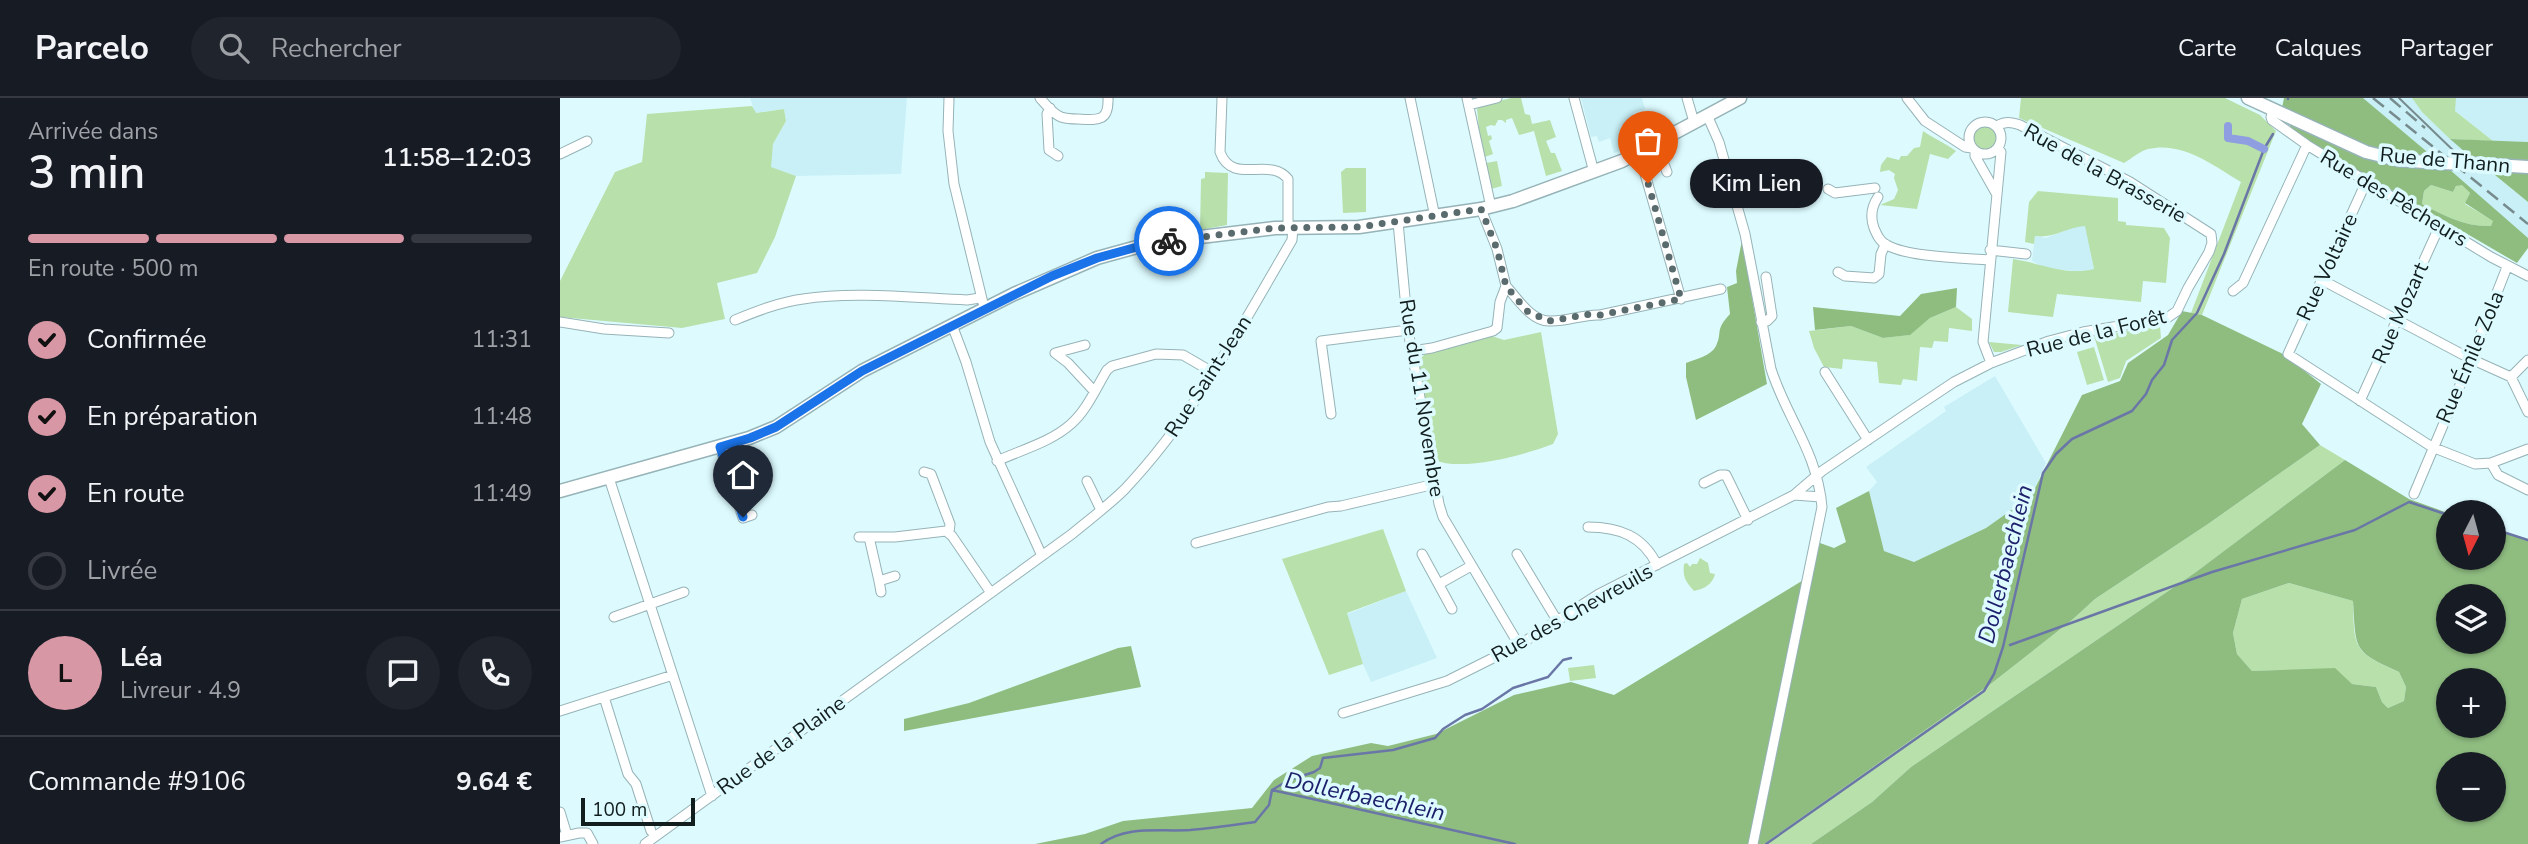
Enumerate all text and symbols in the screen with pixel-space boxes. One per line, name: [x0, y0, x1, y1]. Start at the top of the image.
search box: [191, 17, 681, 80]
text: Parcelo: [35, 26, 149, 71]
icon: search: [215, 29, 253, 67]
text: Rechercher: [271, 31, 402, 66]
text: Carte: [2178, 32, 2237, 64]
text: Calques: [2275, 32, 2362, 64]
text: Partager: [2400, 32, 2493, 64]
pin: [1618, 111, 1678, 183]
text: Arrivée dans: [28, 116, 158, 147]
street label: Rue de la Brasserie: [2019, 117, 2191, 229]
icon: bag: [1629, 122, 1667, 160]
text: 11:58–12:03: [382, 140, 532, 175]
street label: Rue de Thann: [2379, 140, 2511, 180]
text: 3 min: [28, 141, 145, 204]
street label: Rue des Pêcheurs: [2315, 143, 2473, 253]
callout: Kim Lien: [1690, 158, 1823, 208]
text: Kim Lien: [1711, 168, 1802, 199]
courier: [1134, 206, 1204, 276]
street label: Rue Voltaire: [2290, 209, 2364, 325]
icon: bike: [1150, 222, 1188, 260]
text: En route · 500 m: [28, 253, 198, 284]
street label: Rue Mozart: [2365, 257, 2435, 368]
street label: Rue Émile Zola: [2430, 287, 2510, 427]
street label: Rue du 11 Novembre: [1393, 297, 1451, 499]
street label: Rue de la Forêt: [2023, 302, 2169, 364]
street label: Rue Saint-Jean: [1158, 310, 1258, 442]
icon: check: [28, 321, 66, 359]
text: Confirmée: [87, 322, 207, 357]
text: 11:31: [472, 324, 532, 355]
icon: check: [28, 398, 66, 436]
text: En préparation: [87, 399, 258, 434]
text: 11:48: [472, 401, 532, 432]
pin: [713, 445, 773, 517]
icon: home: [724, 456, 762, 494]
icon: check: [28, 475, 66, 513]
text: En route: [87, 476, 185, 511]
text: 11:49: [472, 478, 532, 509]
water label: Dollerbaechlein: [1971, 481, 2040, 647]
north arrow: [2436, 500, 2506, 570]
map controls: [2436, 500, 2506, 822]
text: Livrée: [87, 553, 157, 588]
street label: Rue des Chevreuils: [1486, 557, 1658, 669]
button: layers: [2436, 584, 2506, 654]
button: chat: [366, 636, 440, 710]
button: phone: [458, 636, 532, 710]
text: Léa: [120, 640, 163, 675]
text: L: [58, 656, 72, 691]
button: +: [2436, 668, 2506, 738]
text: Livreur · 4.9: [120, 675, 241, 706]
street label: Rue de la Plaine: [711, 689, 851, 801]
button: −: [2436, 752, 2506, 822]
text: Commande #9106: [28, 764, 246, 799]
text: 9.64 €: [456, 764, 532, 799]
water label: Dollerbaechlein: [1282, 764, 1448, 829]
scale bar: [581, 795, 695, 827]
text: 100 m: [592, 797, 647, 823]

